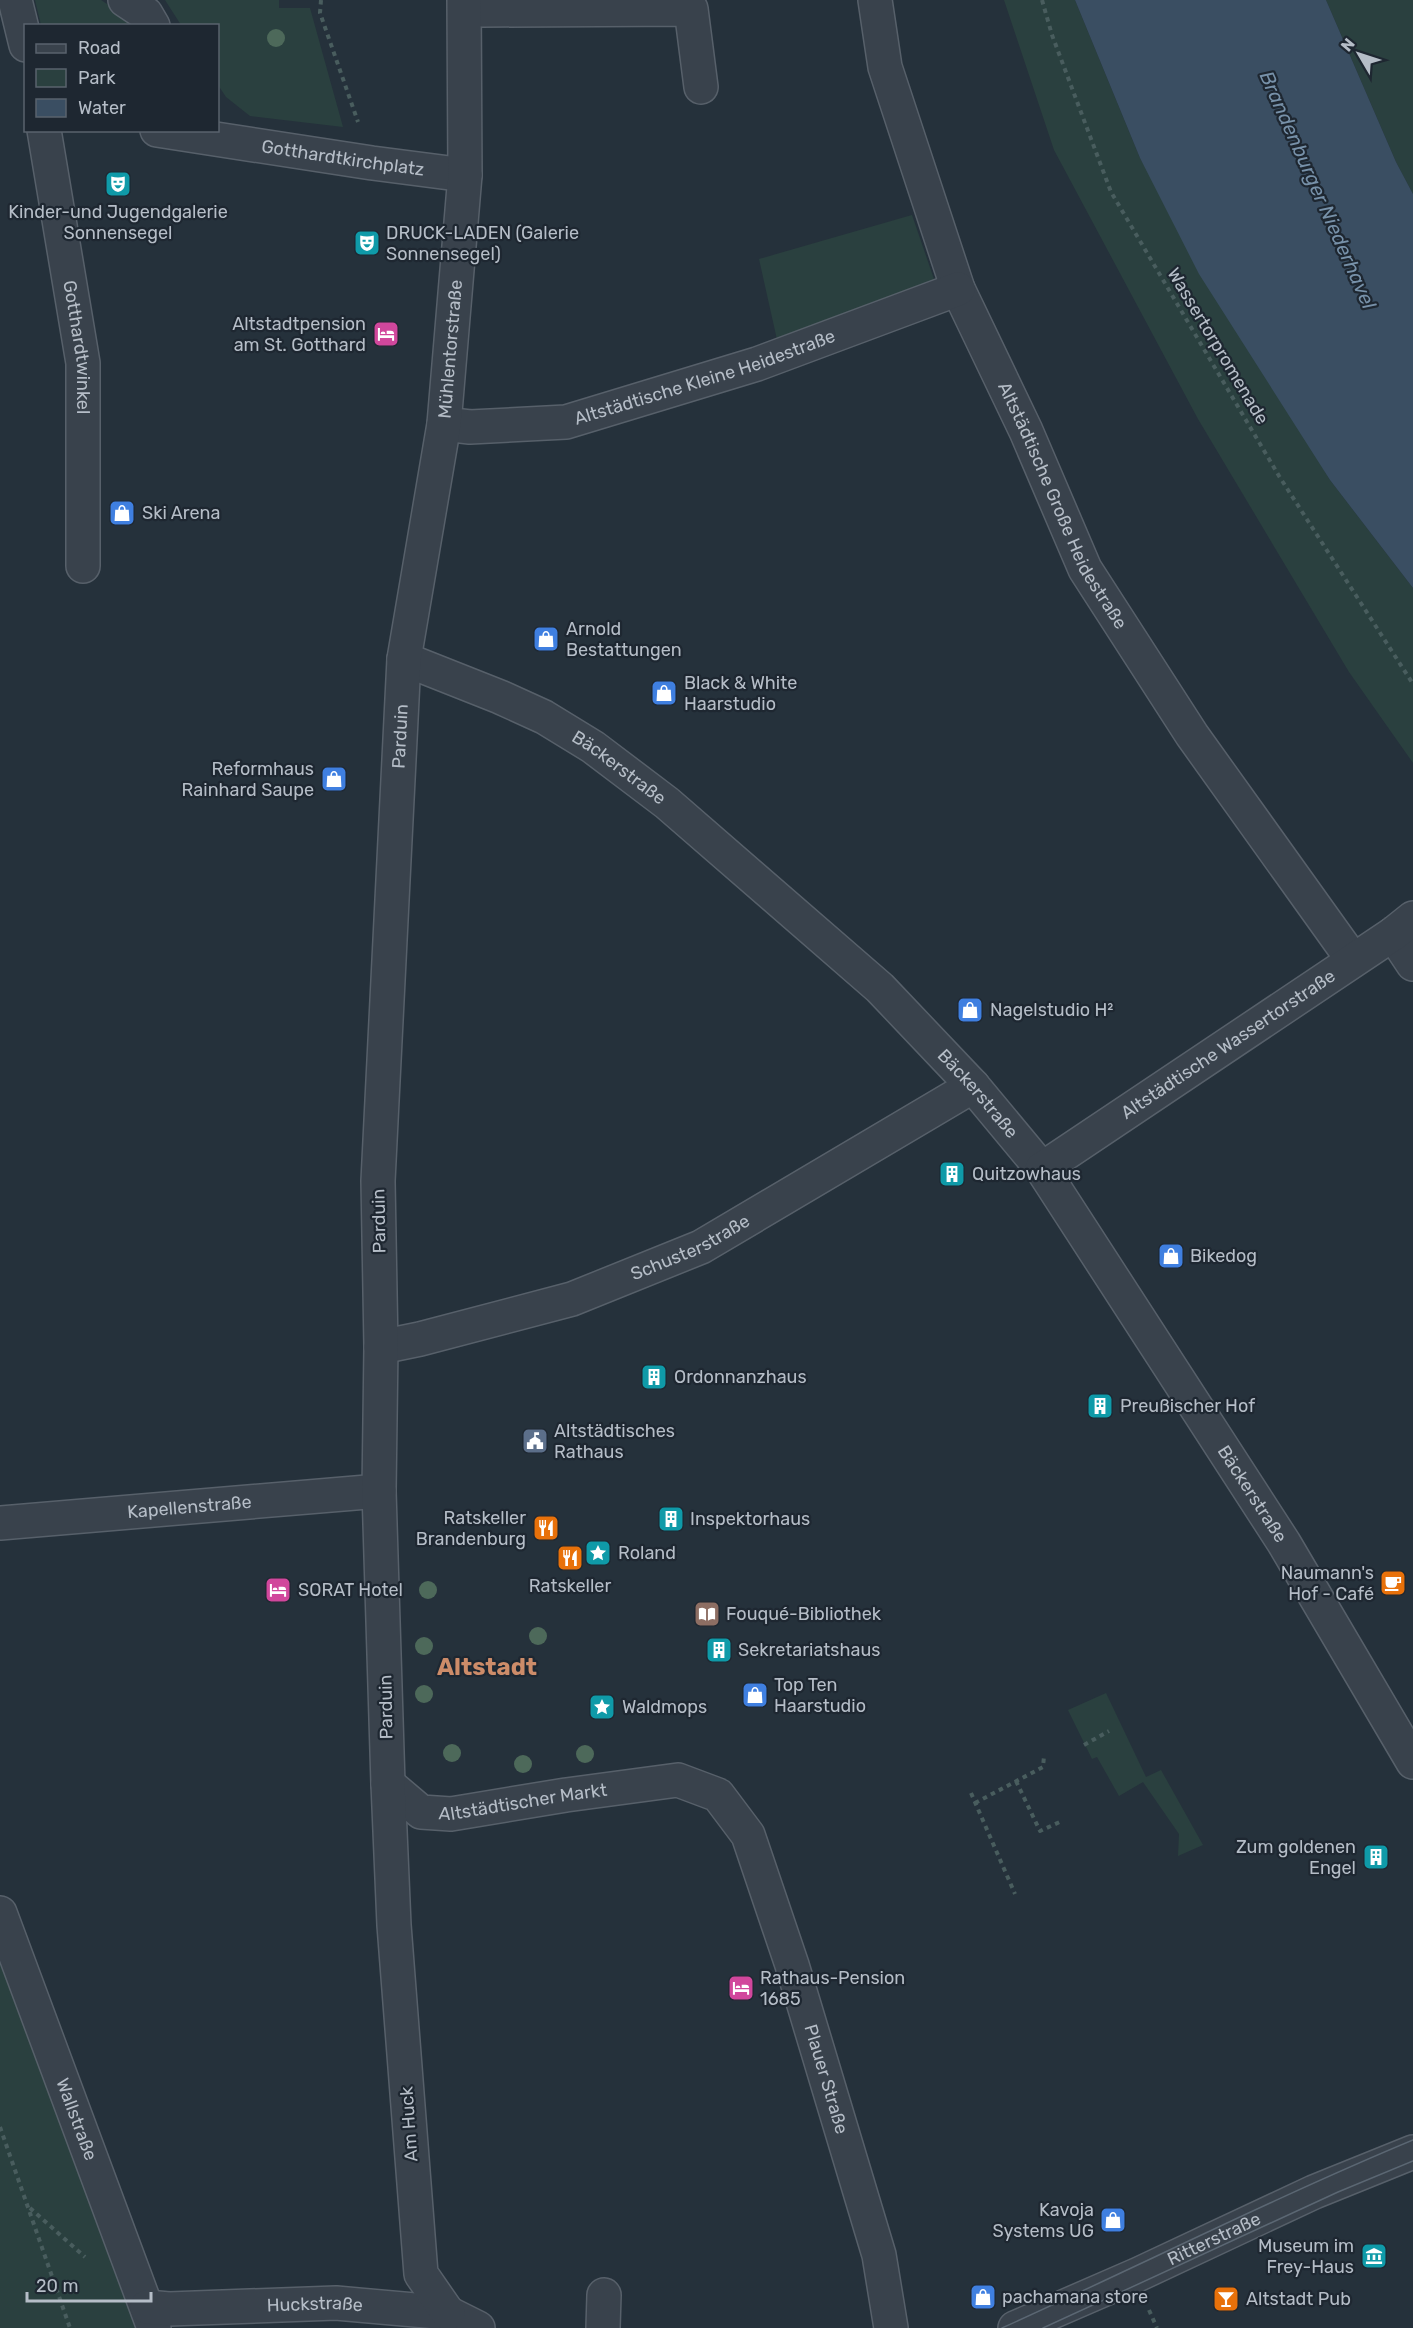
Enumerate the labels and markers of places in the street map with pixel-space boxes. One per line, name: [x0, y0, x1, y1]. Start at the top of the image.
theatre icon: Kinder-und Jugendgalerie Sonnensegel: [103, 169, 133, 199]
place label: Kinder-und Jugendgalerie Sonnensegel: [8, 201, 228, 244]
place label: DRUCK-LADEN (Galerie Sonnensegel): [386, 222, 579, 265]
theatre icon: DRUCK-LADEN (Galerie Sonnensegel): [352, 228, 382, 258]
place label: Altstadtpension am St. Gotthard: [232, 313, 366, 356]
hotel icon: Altstadtpension am St. Gotthard: [371, 319, 401, 349]
shop icon: Ski Arena: [107, 498, 137, 528]
place label: Ski Arena: [142, 502, 220, 524]
place label: Arnold Bestattungen: [566, 618, 682, 661]
shop icon: Arnold Bestattungen: [531, 624, 561, 654]
place label: Black & White Haarstudio: [684, 672, 797, 715]
shop icon: Black & White Haarstudio: [649, 678, 679, 708]
place label: Reformhaus Rainhard Saupe: [182, 758, 314, 801]
shop icon: Reformhaus Rainhard Saupe: [319, 764, 349, 794]
shop icon: Nagelstudio H²: [955, 995, 985, 1025]
place label: Nagelstudio H²: [990, 999, 1113, 1021]
building icon: Quitzowhaus: [937, 1159, 967, 1189]
place label: Quitzowhaus: [972, 1163, 1081, 1185]
shop icon: Bikedog: [1156, 1241, 1186, 1271]
place label: Bikedog: [1190, 1245, 1257, 1267]
building icon: Ordonnanzhaus: [639, 1362, 669, 1392]
place label: Ordonnanzhaus: [674, 1366, 807, 1388]
building icon: Preußischer Hof: [1085, 1391, 1115, 1421]
place label: Preußischer Hof: [1120, 1395, 1255, 1417]
place label: Altstädtisches Rathaus: [554, 1420, 675, 1463]
public building icon: Altstädtisches Rathaus: [520, 1426, 550, 1456]
building icon: Inspektorhaus: [656, 1504, 686, 1534]
place label: Ratskeller Brandenburg: [416, 1507, 526, 1550]
place label: Inspektorhaus: [690, 1508, 810, 1530]
restaurant icon: Ratskeller Brandenburg: [531, 1513, 561, 1543]
place icon: Roland: [583, 1538, 613, 1568]
place label: Roland: [618, 1542, 676, 1564]
restaurant icon: Ratskeller: [555, 1543, 585, 1573]
place label: Naumann's Hof - Café: [1281, 1562, 1374, 1605]
cafe icon: Naumann's Hof - Café: [1378, 1568, 1408, 1598]
hotel icon: SORAT Hotel: [263, 1575, 293, 1605]
place label: Ratskeller: [529, 1575, 611, 1597]
place label: SORAT Hotel: [298, 1579, 403, 1601]
library icon: Fouqué-Bibliothek: [692, 1599, 722, 1629]
place label: Fouqué-Bibliothek: [726, 1603, 882, 1625]
building icon: Sekretariatshaus: [704, 1635, 734, 1665]
place label: Sekretariatshaus: [738, 1639, 880, 1661]
place label: Top Ten Haarstudio: [774, 1674, 866, 1717]
shop icon: Top Ten Haarstudio: [740, 1680, 770, 1710]
place icon: Waldmops: [587, 1692, 617, 1722]
place label: Waldmops: [622, 1696, 707, 1718]
place label: Zum goldenen Engel: [1236, 1836, 1356, 1879]
building icon: Zum goldenen Engel: [1361, 1842, 1391, 1872]
place label: Rathaus-Pension 1685: [760, 1967, 905, 2010]
hotel icon: Rathaus-Pension 1685: [726, 1973, 756, 2003]
place label: Kavoja Systems UG: [992, 2199, 1094, 2242]
shop icon: Kavoja Systems UG: [1098, 2205, 1128, 2235]
place label: Museum im Frey-Haus: [1258, 2235, 1354, 2278]
museum icon: Museum im Frey-Haus: [1359, 2241, 1389, 2271]
shop icon: pachamana store: [968, 2282, 998, 2312]
bar icon: Altstadt Pub: [1211, 2284, 1241, 2314]
place label: pachamana store: [1002, 2286, 1148, 2308]
place label: Altstadt Pub: [1246, 2288, 1351, 2310]

